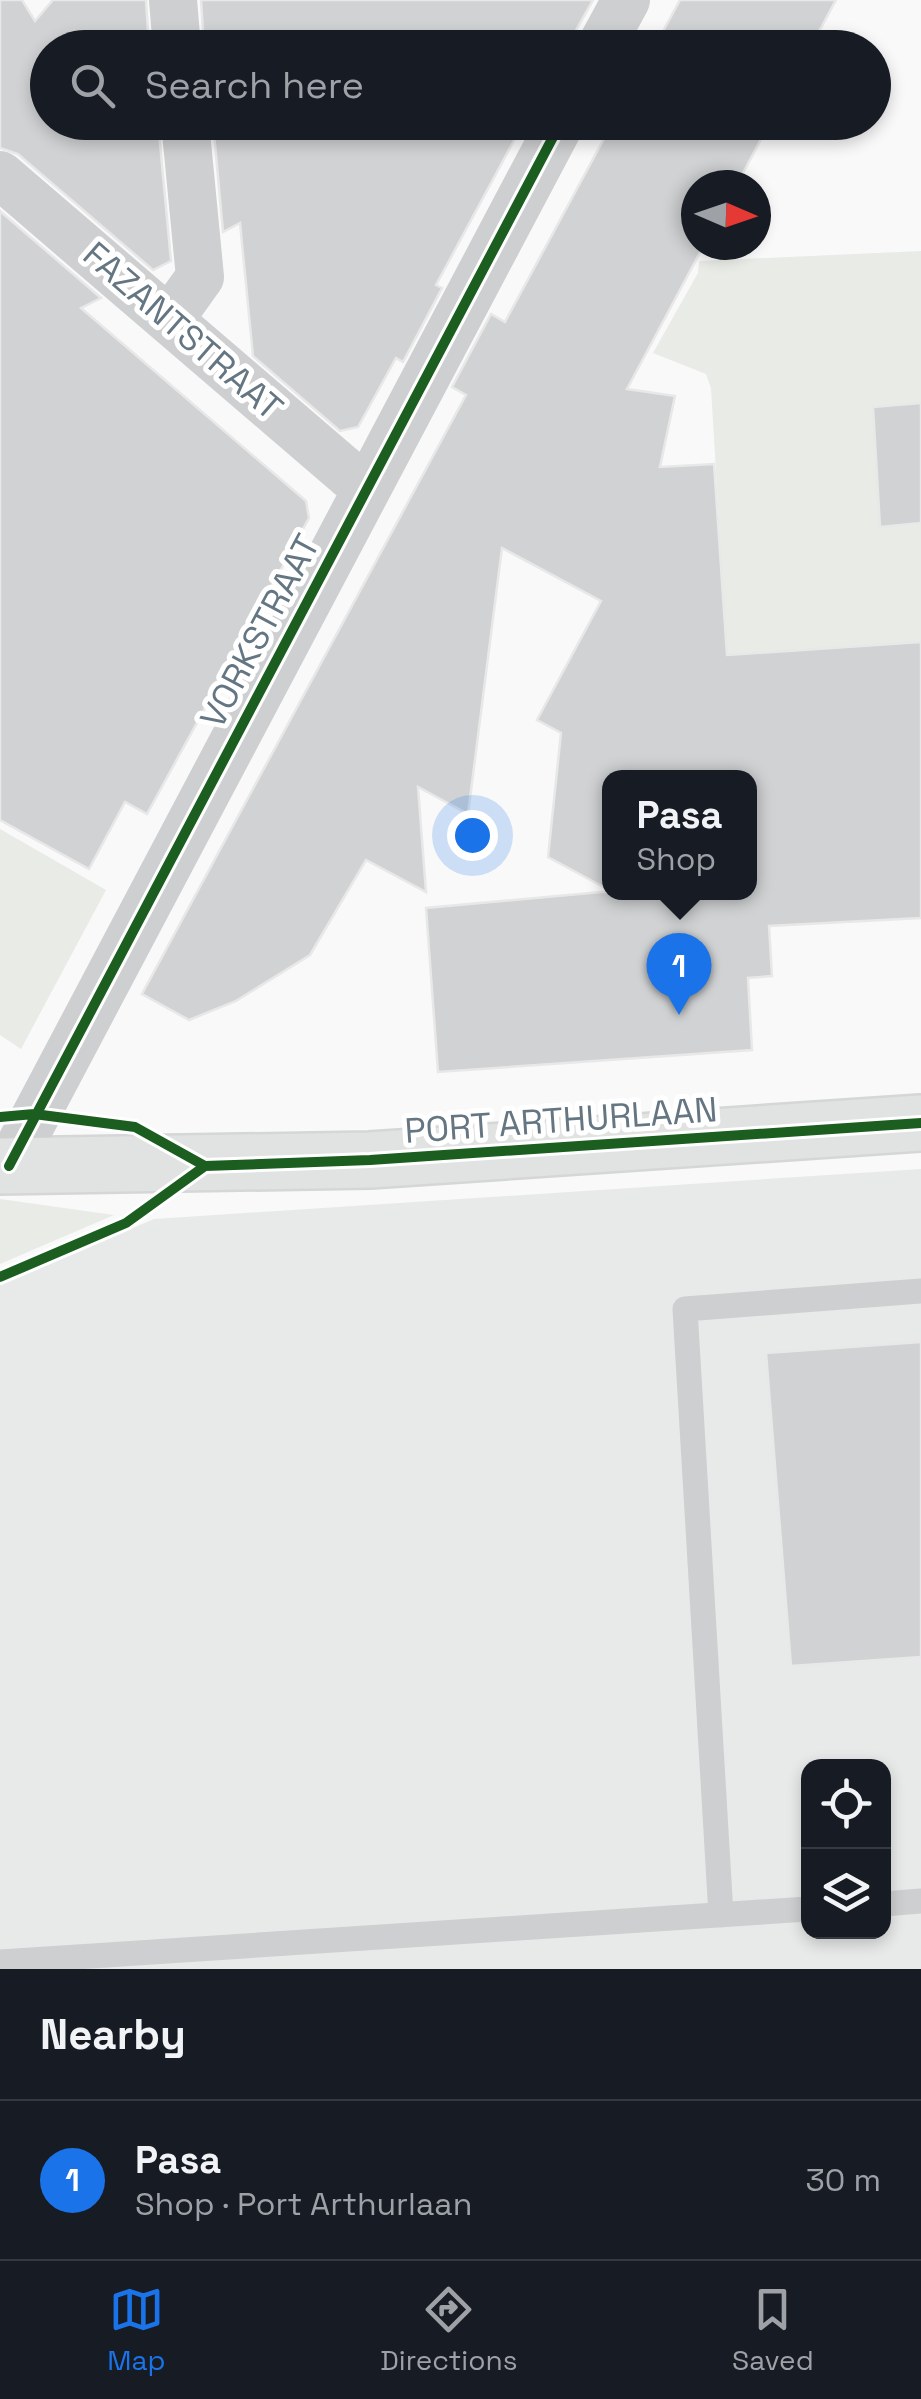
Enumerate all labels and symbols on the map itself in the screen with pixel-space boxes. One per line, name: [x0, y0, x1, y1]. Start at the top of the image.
north arrow: [681, 170, 771, 260]
street label: FAZANTSTRAAT: [74, 232, 292, 430]
street label: VORKSTRAAT: [191, 527, 329, 735]
your location: [447, 810, 498, 861]
pin: 1: [646, 932, 712, 1015]
street label: PORT ARTHURLAAN: [403, 1087, 719, 1153]

